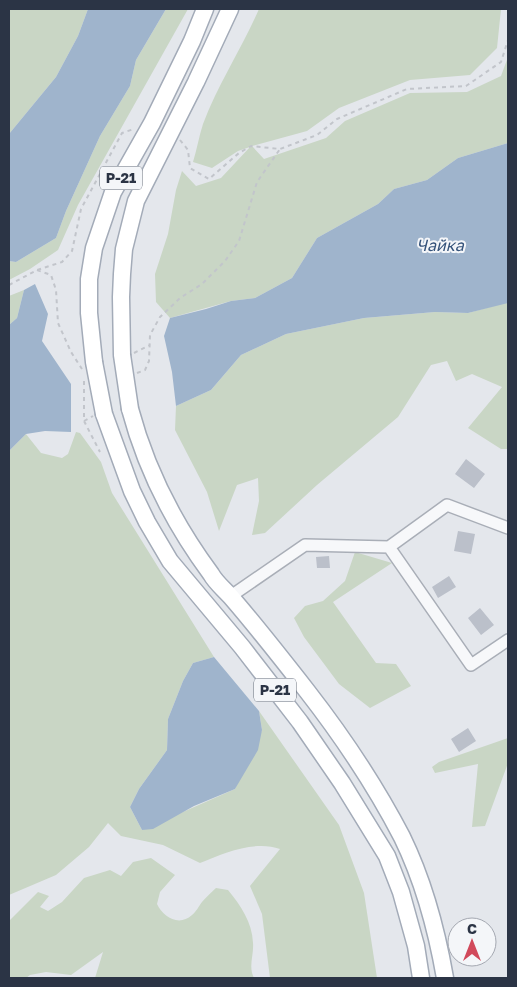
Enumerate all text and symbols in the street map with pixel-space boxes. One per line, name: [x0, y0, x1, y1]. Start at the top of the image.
road number: Р-21: [100, 167, 142, 190]
water label: Чайка: [416, 235, 465, 255]
road number: Р-21: [254, 678, 296, 702]
north arrow: [447, 917, 497, 967]
text: С: [467, 920, 477, 937]

